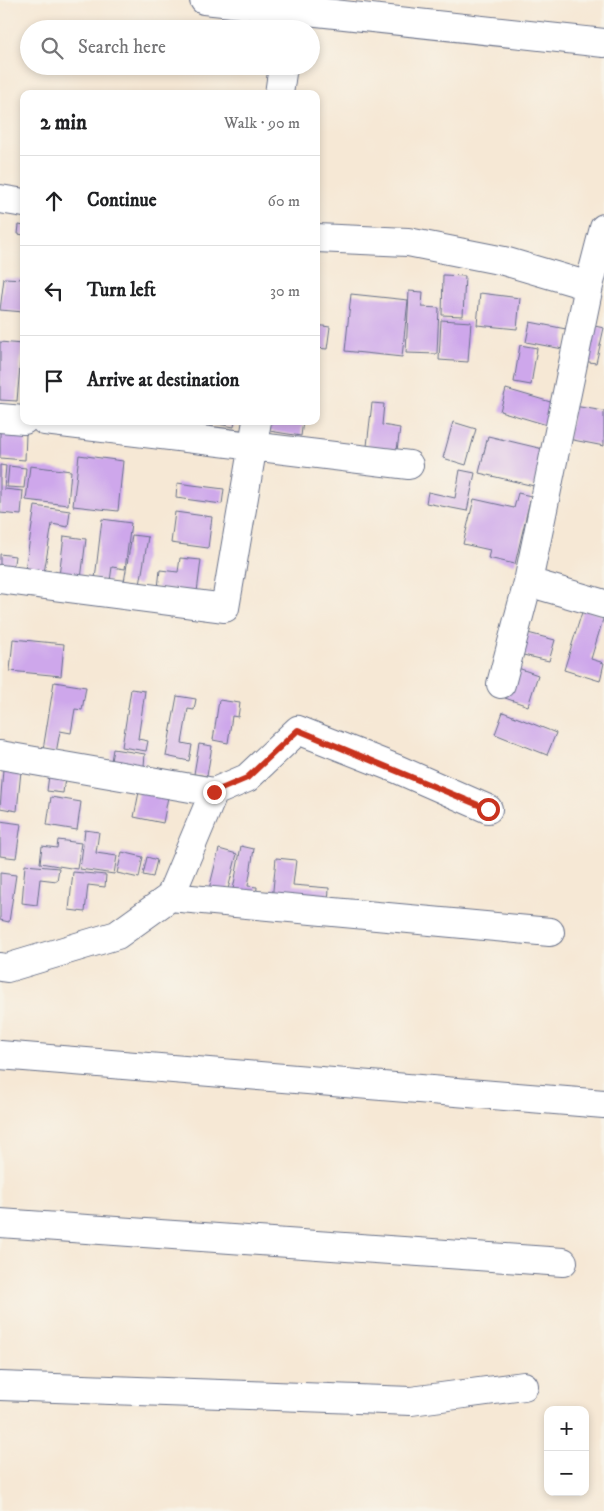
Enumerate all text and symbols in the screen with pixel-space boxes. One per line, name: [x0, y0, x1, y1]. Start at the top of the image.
search box: [20, 20, 320, 75]
icon: search: [38, 34, 66, 62]
text: Search here: [78, 36, 166, 59]
text: 2 min: [40, 110, 87, 136]
text: Walk · 90 m: [224, 113, 300, 133]
icon: ahead: [40, 187, 68, 215]
text: Continue: [87, 189, 157, 212]
text: 60 m: [268, 191, 300, 211]
icon: left: [40, 277, 68, 305]
text: Turn left: [87, 279, 156, 302]
text: 30 m: [270, 281, 300, 301]
icon: arrive: [40, 367, 68, 395]
text: Arrive at destination: [87, 369, 239, 392]
route end: [203, 781, 226, 804]
route start: [477, 798, 500, 821]
map controls: [544, 1406, 589, 1496]
button: +: [544, 1406, 589, 1451]
button: −: [544, 1451, 589, 1496]

